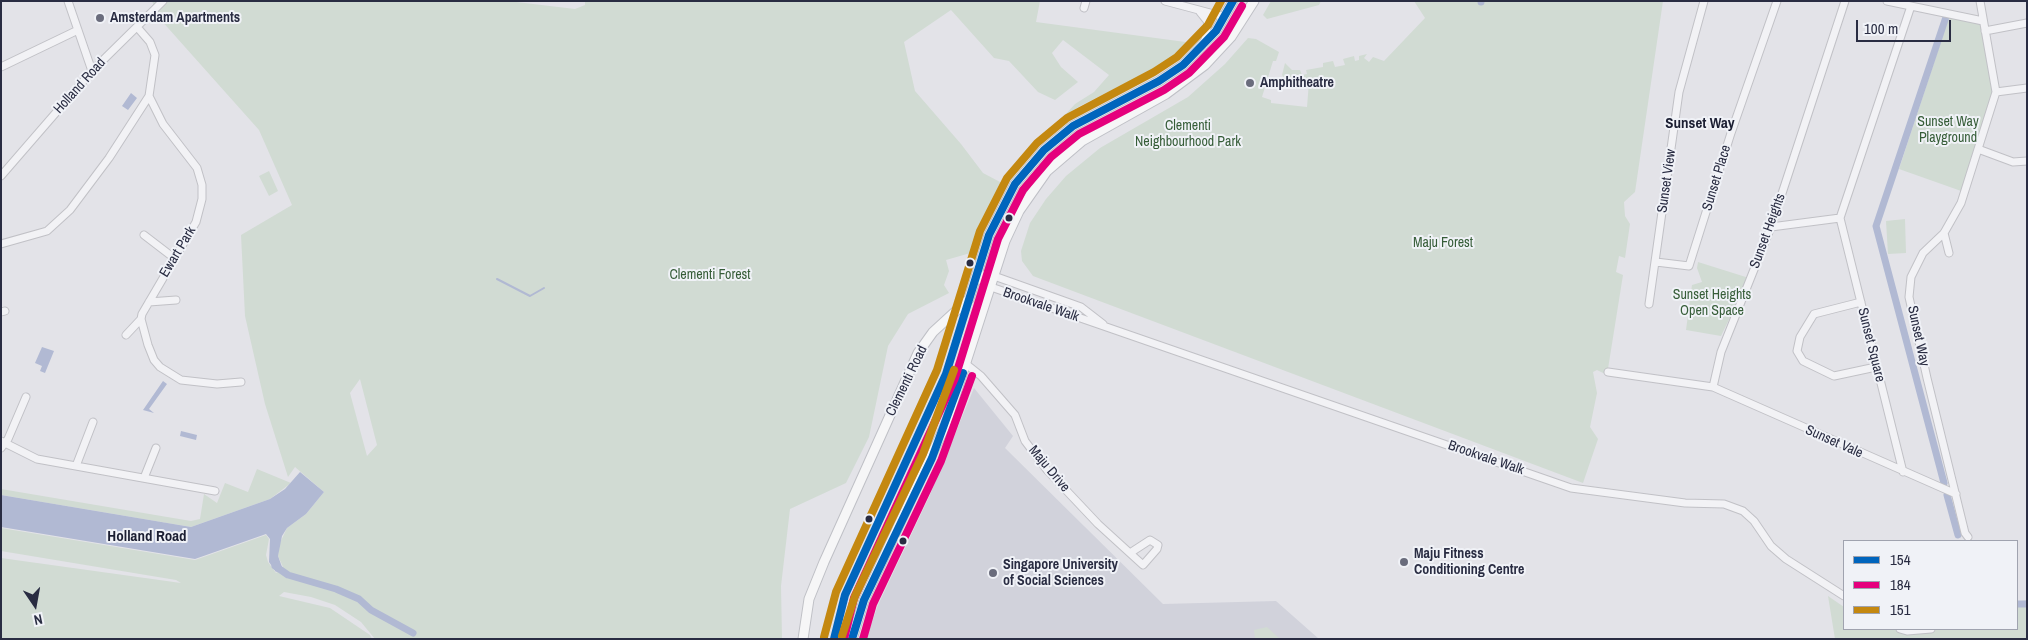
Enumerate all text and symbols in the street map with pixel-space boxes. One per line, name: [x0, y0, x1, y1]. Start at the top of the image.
place label: Amsterdam Apartments: [110, 10, 240, 26]
scale bar: [1858, 10, 1953, 42]
marker: Amsterdam Apartments: [94, 12, 106, 24]
text: 100 m: [1864, 18, 1898, 39]
street label: Holland Road: [50, 55, 110, 117]
place label: Amphitheatre: [1260, 75, 1334, 91]
marker: Amphitheatre: [1244, 77, 1256, 89]
park label: Sunset Way Playground: [1917, 114, 1979, 146]
district label: Sunset Way: [1665, 115, 1735, 133]
park label: Clementi Neighbourhood Park: [1135, 118, 1241, 150]
street label: Sunset Place: [1699, 143, 1735, 213]
street label: Sunset View: [1654, 148, 1680, 214]
street label: Sunset Heights: [1747, 191, 1789, 271]
unlabelled marker: [1004, 213, 1014, 223]
street label: Ewart Park: [156, 224, 200, 280]
park label: Maju Forest: [1413, 235, 1473, 251]
unlabelled marker: [965, 258, 975, 268]
park label: Clementi Forest: [669, 267, 751, 283]
street label: Brookvale Walk: [1001, 284, 1081, 326]
park label: Sunset Heights Open Space: [1673, 287, 1751, 320]
street label: Sunset Way: [1903, 304, 1933, 368]
street label: Sunset Square: [1854, 306, 1888, 384]
street label: Clementi Road: [883, 343, 931, 419]
street label: Sunset Vale: [1803, 422, 1865, 462]
street label: Brookvale Walk: [1446, 437, 1526, 479]
street label: Maju Drive: [1025, 442, 1073, 496]
unlabelled marker: [864, 514, 874, 524]
district label: Holland Road: [107, 528, 187, 546]
unlabelled marker: [898, 536, 908, 546]
legend: [1843, 540, 2018, 630]
place label: Maju Fitness Conditioning Centre: [1414, 546, 1524, 578]
text: 154: [1890, 549, 1911, 570]
marker: Maju Fitness Conditioning Centre: [1398, 556, 1410, 568]
place label: Singapore University of Social Sciences: [1003, 557, 1118, 590]
marker: Singapore University of Social Sciences: [987, 567, 999, 579]
text: 184: [1890, 574, 1911, 595]
north arrow: [10, 580, 60, 630]
text: 151: [1890, 599, 1911, 620]
text: N: [32, 610, 44, 629]

